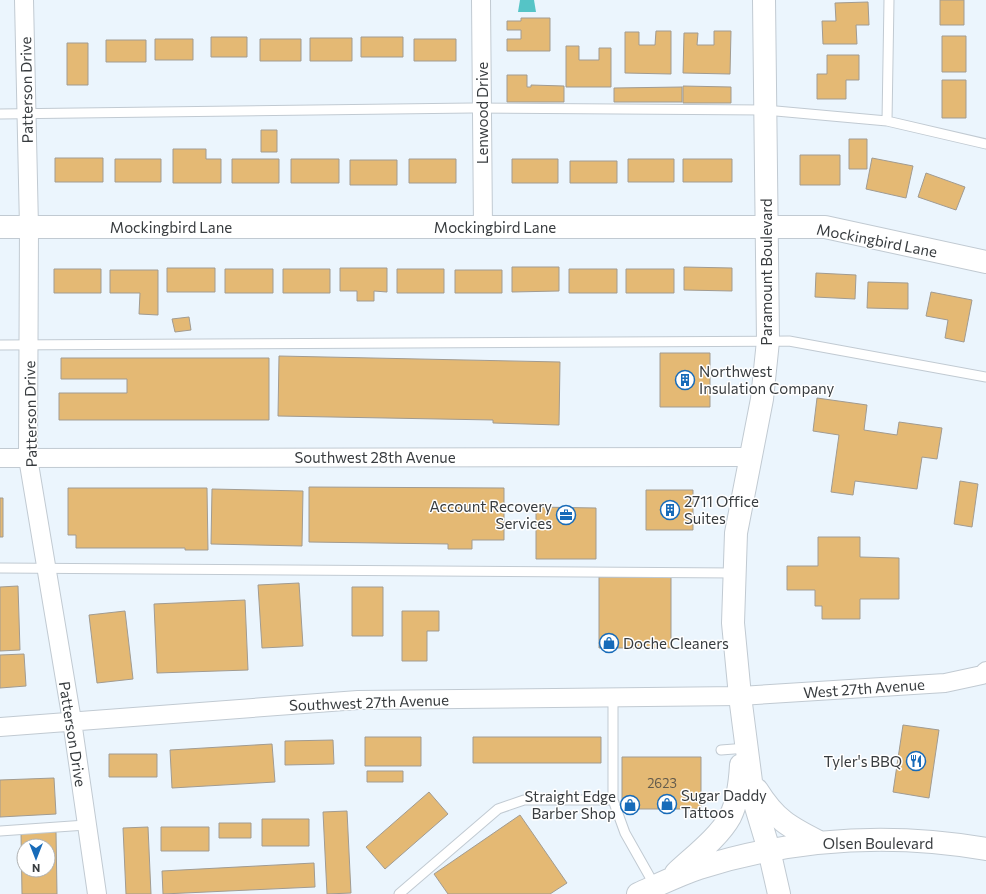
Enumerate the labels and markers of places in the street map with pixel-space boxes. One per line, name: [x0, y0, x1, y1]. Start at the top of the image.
place label: Northwest Insulation Company: [699, 362, 835, 397]
building icon: Northwest Insulation Company: [674, 369, 696, 391]
place label: 2711 Office Suites: [684, 492, 759, 527]
place label: Account Recovery Services: [430, 497, 552, 532]
building icon: 2711 Office Suites: [659, 499, 681, 521]
office icon: Account Recovery Services: [555, 504, 577, 526]
shop icon: Doche Cleaners: [598, 632, 620, 654]
place label: Doche Cleaners: [623, 634, 729, 652]
restaurant icon: Tyler's BBQ: [905, 750, 927, 772]
place label: Tyler's BBQ: [824, 752, 902, 770]
place label: Sugar Daddy Tattoos: [681, 786, 767, 821]
place label: Straight Edge Barber Shop: [524, 787, 616, 822]
shop icon: Sugar Daddy Tattoos: [656, 793, 678, 815]
shop icon: Straight Edge Barber Shop: [619, 794, 641, 816]

